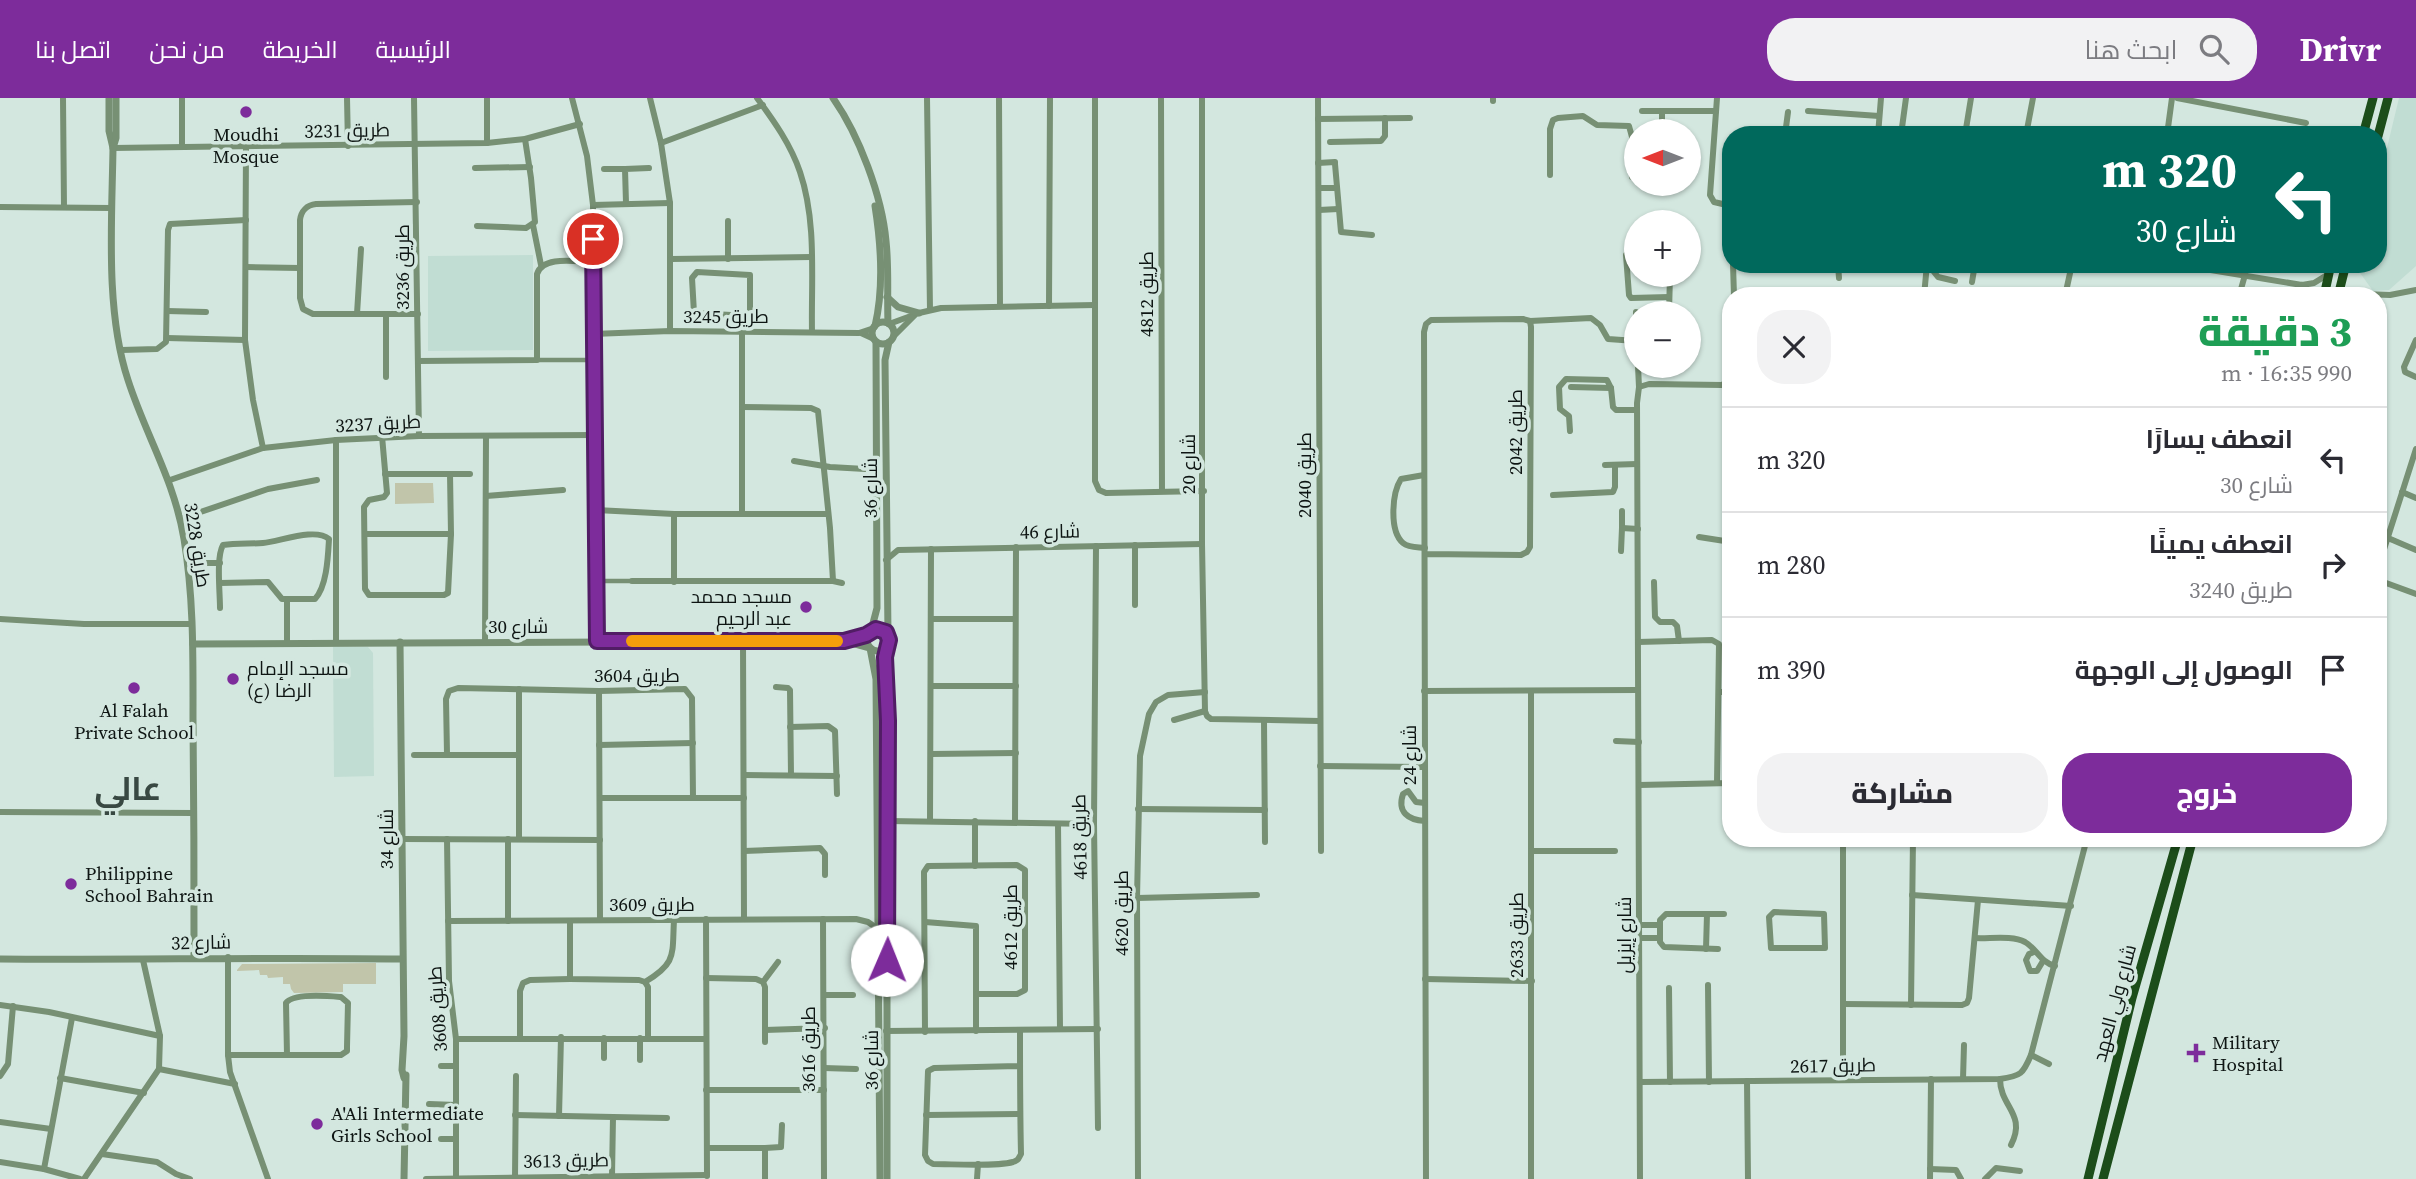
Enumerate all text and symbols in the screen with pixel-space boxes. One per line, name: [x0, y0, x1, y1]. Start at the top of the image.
search box: [1767, 18, 2257, 81]
text: Drivr: [2299, 27, 2381, 72]
icon: search: [2195, 30, 2233, 68]
text: ابحث هنا: [2085, 32, 2177, 68]
text: اتصل بنا: [35, 33, 111, 66]
text: من نحن: [149, 33, 225, 66]
text: الخريطة: [263, 33, 338, 66]
text: الرئيسية: [376, 33, 451, 66]
marker: Moudhi Mosque: [238, 104, 254, 120]
street label: طريق 3231: [304, 116, 390, 144]
north arrow: [1624, 119, 1701, 196]
map controls: [1624, 119, 1701, 378]
place label: Moudhi Mosque: [213, 121, 279, 169]
text: 320 m: [2102, 136, 2237, 203]
icon: left: [2261, 154, 2352, 245]
pin: [563, 209, 623, 269]
text: شارع 30: [2136, 209, 2237, 253]
button: +: [1624, 210, 1701, 287]
icon: arrive: [574, 220, 612, 258]
street label: طريق 3236: [389, 224, 415, 310]
street label: طريق 4812: [1133, 251, 1159, 337]
button: −: [1624, 301, 1701, 378]
text: 3 دقيقة: [2198, 302, 2352, 360]
street label: طريق 3245: [683, 303, 769, 329]
button: close: [1757, 310, 1831, 384]
text: 990 m · 16:35: [2221, 357, 2352, 389]
street label: طريق 2042: [1502, 389, 1528, 475]
street label: طريق 3237: [334, 408, 422, 438]
text: انعطف يسارًا: [2146, 421, 2293, 457]
street label: طريق 2040: [1291, 432, 1317, 518]
street label: شارع 20: [1175, 434, 1202, 494]
icon: left: [2314, 441, 2352, 479]
text: 320 m: [1757, 442, 1826, 478]
street label: شارع 36: [857, 458, 884, 518]
text: شارع 30: [2220, 469, 2293, 501]
street label: طريق 3228: [178, 501, 218, 589]
street label: شارع 46: [1020, 517, 1080, 546]
text: انعطف يمينًا: [2149, 526, 2293, 562]
icon: right: [2314, 546, 2352, 584]
text: 280 m: [1757, 547, 1826, 583]
text: طريق 3240: [2189, 574, 2293, 606]
place label: مسجد محمد عبد الرحيم: [691, 583, 792, 632]
marker: مسجد محمد عبد الرحيم: [798, 599, 814, 615]
street label: شارع 30: [488, 613, 548, 640]
icon: arrive: [2314, 651, 2352, 689]
text: 390 m: [1757, 652, 1826, 688]
text: الوصول إلى الوجهة: [2075, 652, 2293, 688]
place label: مسجد الإمام الرضا (ع): [247, 655, 349, 704]
street label: طريق 3604: [594, 662, 680, 688]
marker: مسجد الإمام الرضا (ع): [225, 671, 241, 687]
marker: Al Falah Private School: [126, 680, 142, 696]
place label: Al Falah Private School: [74, 697, 194, 745]
street label: شارع 24: [1396, 725, 1423, 785]
button: مشاركة: [1757, 753, 2048, 833]
button: خروج: [2062, 753, 2352, 833]
district label: عالي: [95, 766, 161, 815]
street label: طريق 4618: [1065, 794, 1093, 880]
street label: شارع 34: [373, 809, 400, 869]
place label: Philippine School Bahrain: [85, 860, 214, 908]
street label: طريق 4620: [1108, 870, 1134, 956]
marker: Philippine School Bahrain: [63, 876, 79, 892]
street label: طريق 4612: [997, 884, 1023, 970]
street label: طريق 3609: [609, 891, 695, 917]
street label: طريق 2633: [1503, 892, 1529, 978]
street label: شارع إيزيل: [1611, 897, 1638, 974]
position arrow: [850, 923, 924, 997]
street label: شارع 32: [171, 928, 231, 957]
street label: شارع ولي العهد: [2086, 941, 2144, 1065]
street label: طريق 3608: [421, 965, 453, 1053]
street label: طريق 3616: [795, 1006, 821, 1092]
place label: Military Hospital: [2212, 1029, 2284, 1077]
street label: شارع 36: [858, 1030, 885, 1090]
marker: Military Hospital: [2186, 1043, 2206, 1063]
street label: طريق 2617: [1790, 1051, 1876, 1079]
place label: A'Ali Intermediate Girls School: [331, 1100, 484, 1148]
marker: A'Ali Intermediate Girls School: [309, 1116, 325, 1132]
street label: طريق 3613: [523, 1146, 609, 1174]

